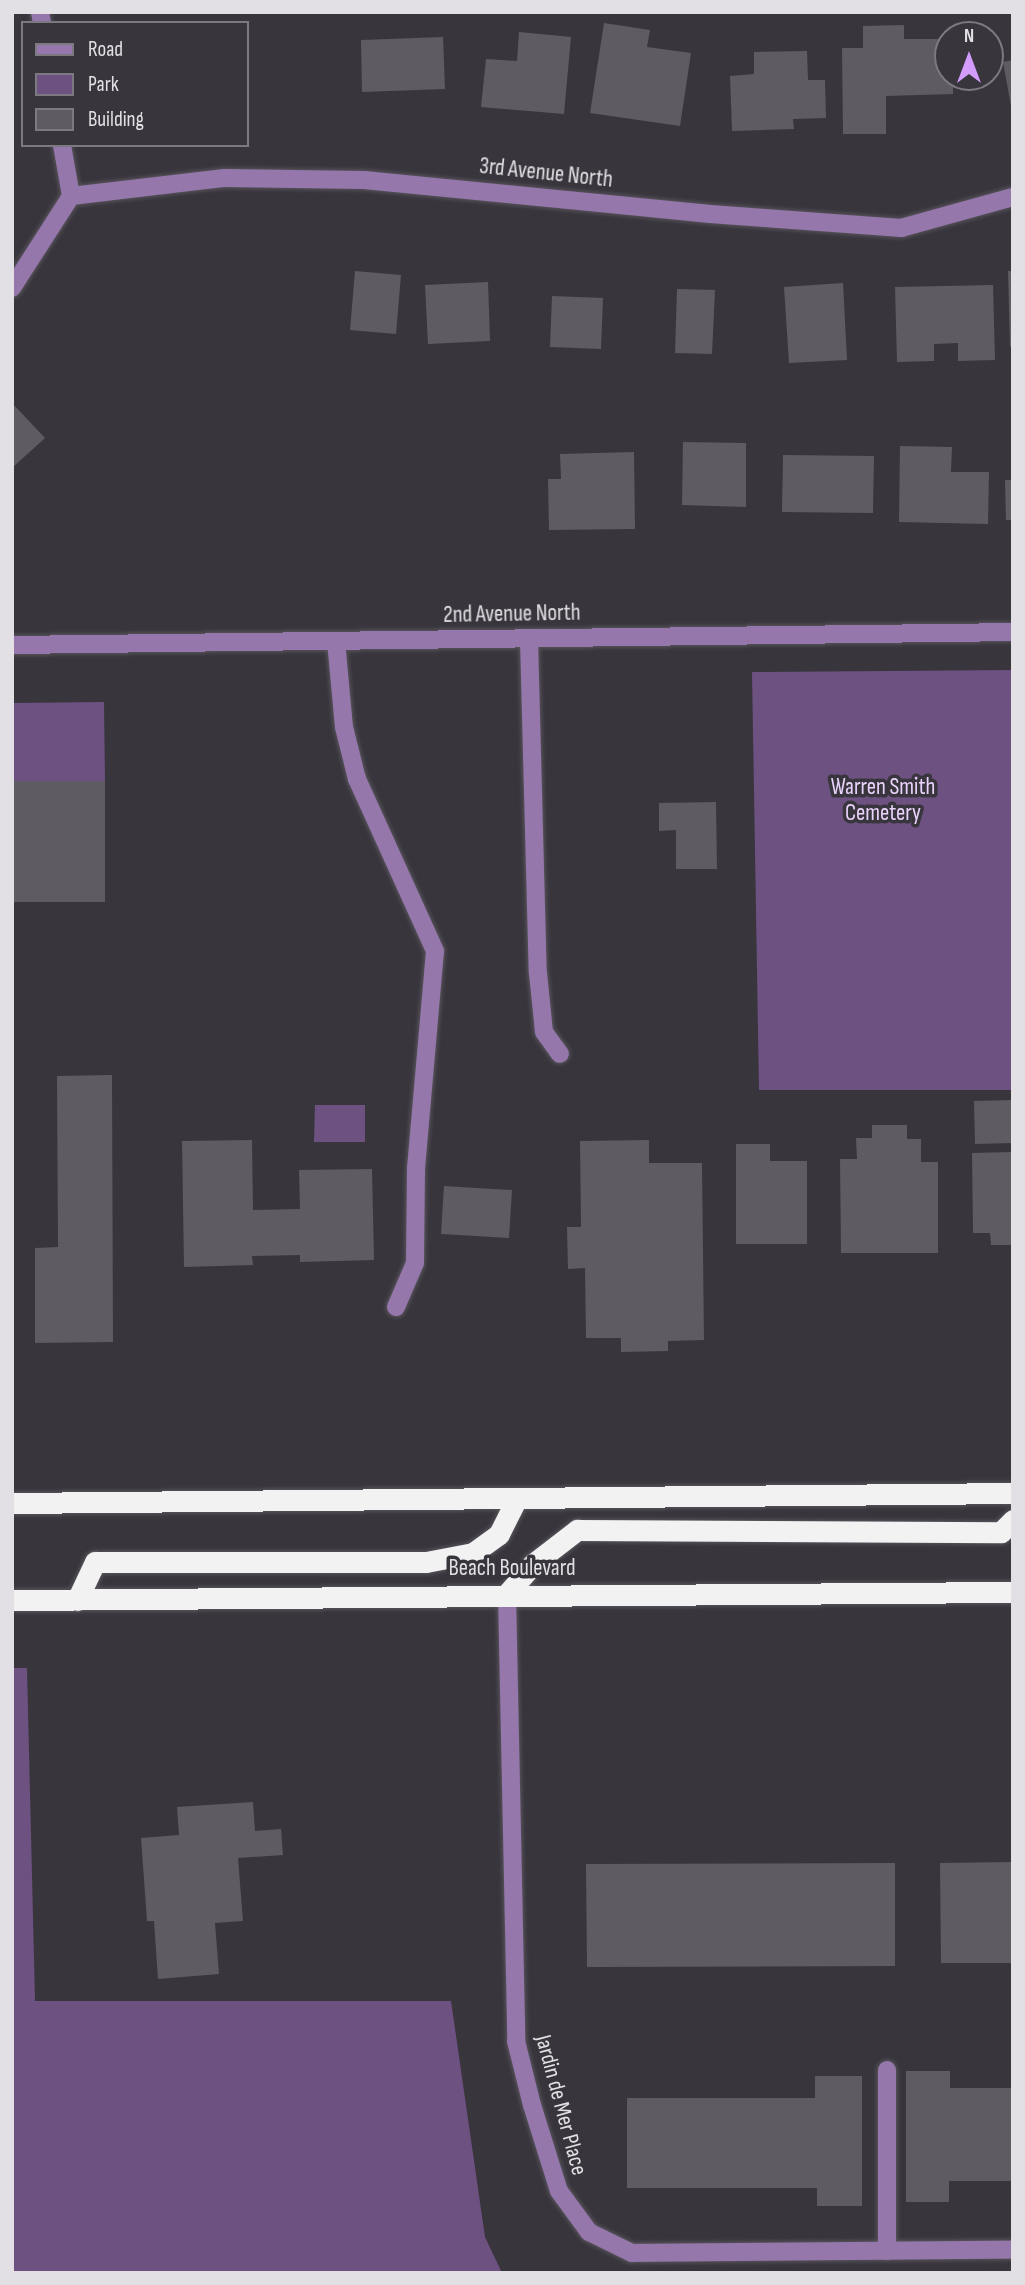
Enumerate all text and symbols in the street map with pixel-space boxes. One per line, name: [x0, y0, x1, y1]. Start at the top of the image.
legend: [21, 21, 248, 147]
north arrow: [934, 21, 1004, 91]
text: N: [964, 25, 974, 48]
text: Road: [88, 37, 123, 62]
text: Park: [88, 72, 119, 97]
text: Building: [88, 107, 144, 132]
street label: 3rd Avenue North: [478, 152, 614, 194]
street label: 2nd Avenue North: [443, 599, 581, 629]
park label: Warren Smith Cemetery: [831, 773, 935, 827]
street label: Beach Boulevard: [448, 1554, 576, 1582]
street label: Jardin de Mer Place: [529, 2032, 593, 2178]

